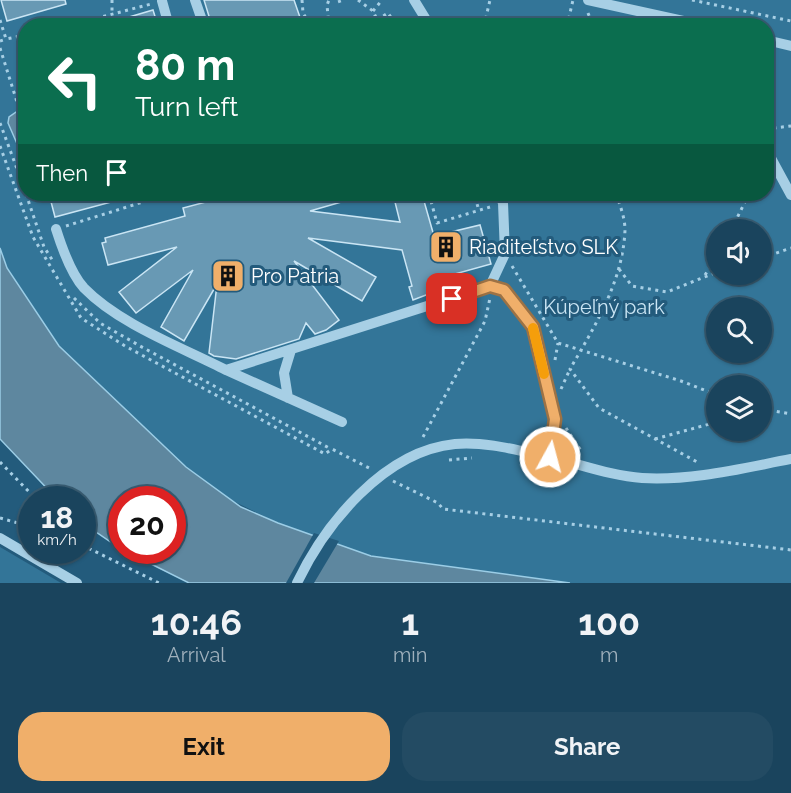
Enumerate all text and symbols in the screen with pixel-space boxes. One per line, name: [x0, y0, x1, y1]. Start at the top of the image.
text: 80 m: [135, 41, 235, 90]
icon: left: [36, 42, 114, 120]
text: Turn left: [135, 91, 238, 122]
icon: arrive: [100, 156, 133, 189]
text: Then: [36, 160, 88, 186]
map controls: [706, 219, 772, 441]
button: sound: [706, 219, 772, 285]
building icon: Riaditeľstvo SLK: [428, 229, 464, 265]
place label: Riaditeľstvo SLK: [469, 235, 618, 259]
building icon: Pro Patria: [210, 258, 246, 294]
place label: Pro Patria: [251, 264, 339, 288]
pin: [426, 273, 477, 324]
icon: arrive: [435, 282, 468, 315]
park label: Kúpeľný park: [543, 295, 665, 319]
button: search: [706, 297, 772, 363]
button: layers: [706, 375, 772, 441]
position arrow: [518, 425, 582, 489]
speed limit sign: 20: [108, 486, 186, 564]
text: 18: [41, 500, 73, 535]
text: km/h: [37, 531, 77, 549]
text: 10:46: [151, 601, 242, 643]
text: 1: [401, 601, 419, 643]
text: 100: [578, 601, 640, 643]
text: Arrival: [167, 643, 226, 667]
text: min: [393, 643, 427, 667]
text: m: [600, 643, 618, 667]
button: Exit: [18, 712, 390, 781]
button: Share: [402, 712, 773, 781]

